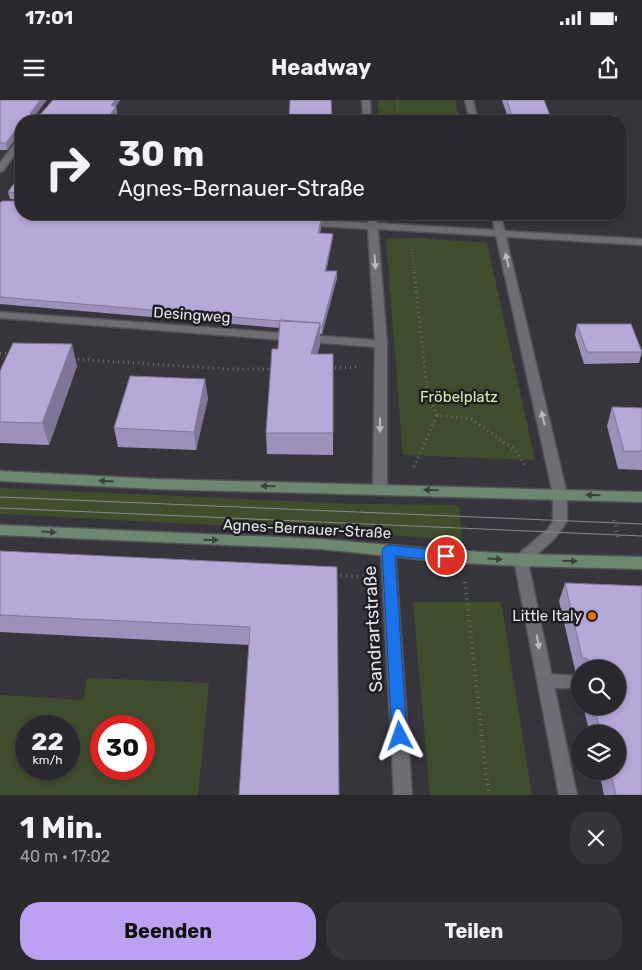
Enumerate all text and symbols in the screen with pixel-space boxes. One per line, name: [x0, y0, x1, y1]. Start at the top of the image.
text: 17:01: [25, 6, 73, 29]
icon: menu: [20, 54, 48, 82]
text: Headway: [271, 54, 371, 81]
icon: share: [594, 54, 622, 82]
text: 30 m: [118, 133, 204, 175]
icon: right: [35, 135, 100, 200]
text: Agnes-Bernauer-Straße: [118, 175, 365, 202]
one-way arrow: [503, 252, 511, 267]
one-way arrow: [372, 255, 380, 271]
street label: Desingweg: [153, 303, 231, 327]
park label: Fröbelplatz: [420, 388, 498, 406]
one-way arrow: [538, 410, 546, 426]
one-way arrow: [376, 417, 384, 433]
one-way arrow: [98, 477, 114, 485]
one-way arrow: [260, 482, 276, 490]
one-way arrow: [423, 486, 439, 494]
one-way arrow: [585, 490, 601, 498]
street label: Agnes-Bernauer-Straße: [222, 516, 392, 542]
one-way arrow: [41, 529, 57, 537]
pin: [425, 535, 467, 577]
one-way arrow: [203, 536, 219, 544]
icon: arrive: [432, 542, 460, 570]
one-way arrow: [488, 555, 504, 563]
one-way arrow: [562, 557, 578, 565]
street label: Sandrartstraße: [359, 565, 387, 693]
place label: Little Italy: [512, 607, 582, 625]
marker: Little Italy: [586, 610, 598, 622]
one-way arrow: [535, 634, 543, 650]
map controls: [571, 660, 626, 780]
button: search: [571, 660, 626, 715]
position arrow: [373, 709, 425, 761]
speed limit sign: 30: [90, 715, 155, 780]
button: layers: [571, 725, 626, 780]
text: 22: [31, 727, 64, 756]
text: km/h: [33, 753, 62, 767]
text: 1 Min.: [20, 810, 103, 846]
button: close: [570, 812, 622, 864]
text: 40 m · 17:02: [20, 847, 110, 866]
button: Beenden: [20, 902, 316, 960]
button: Teilen: [326, 902, 622, 960]

